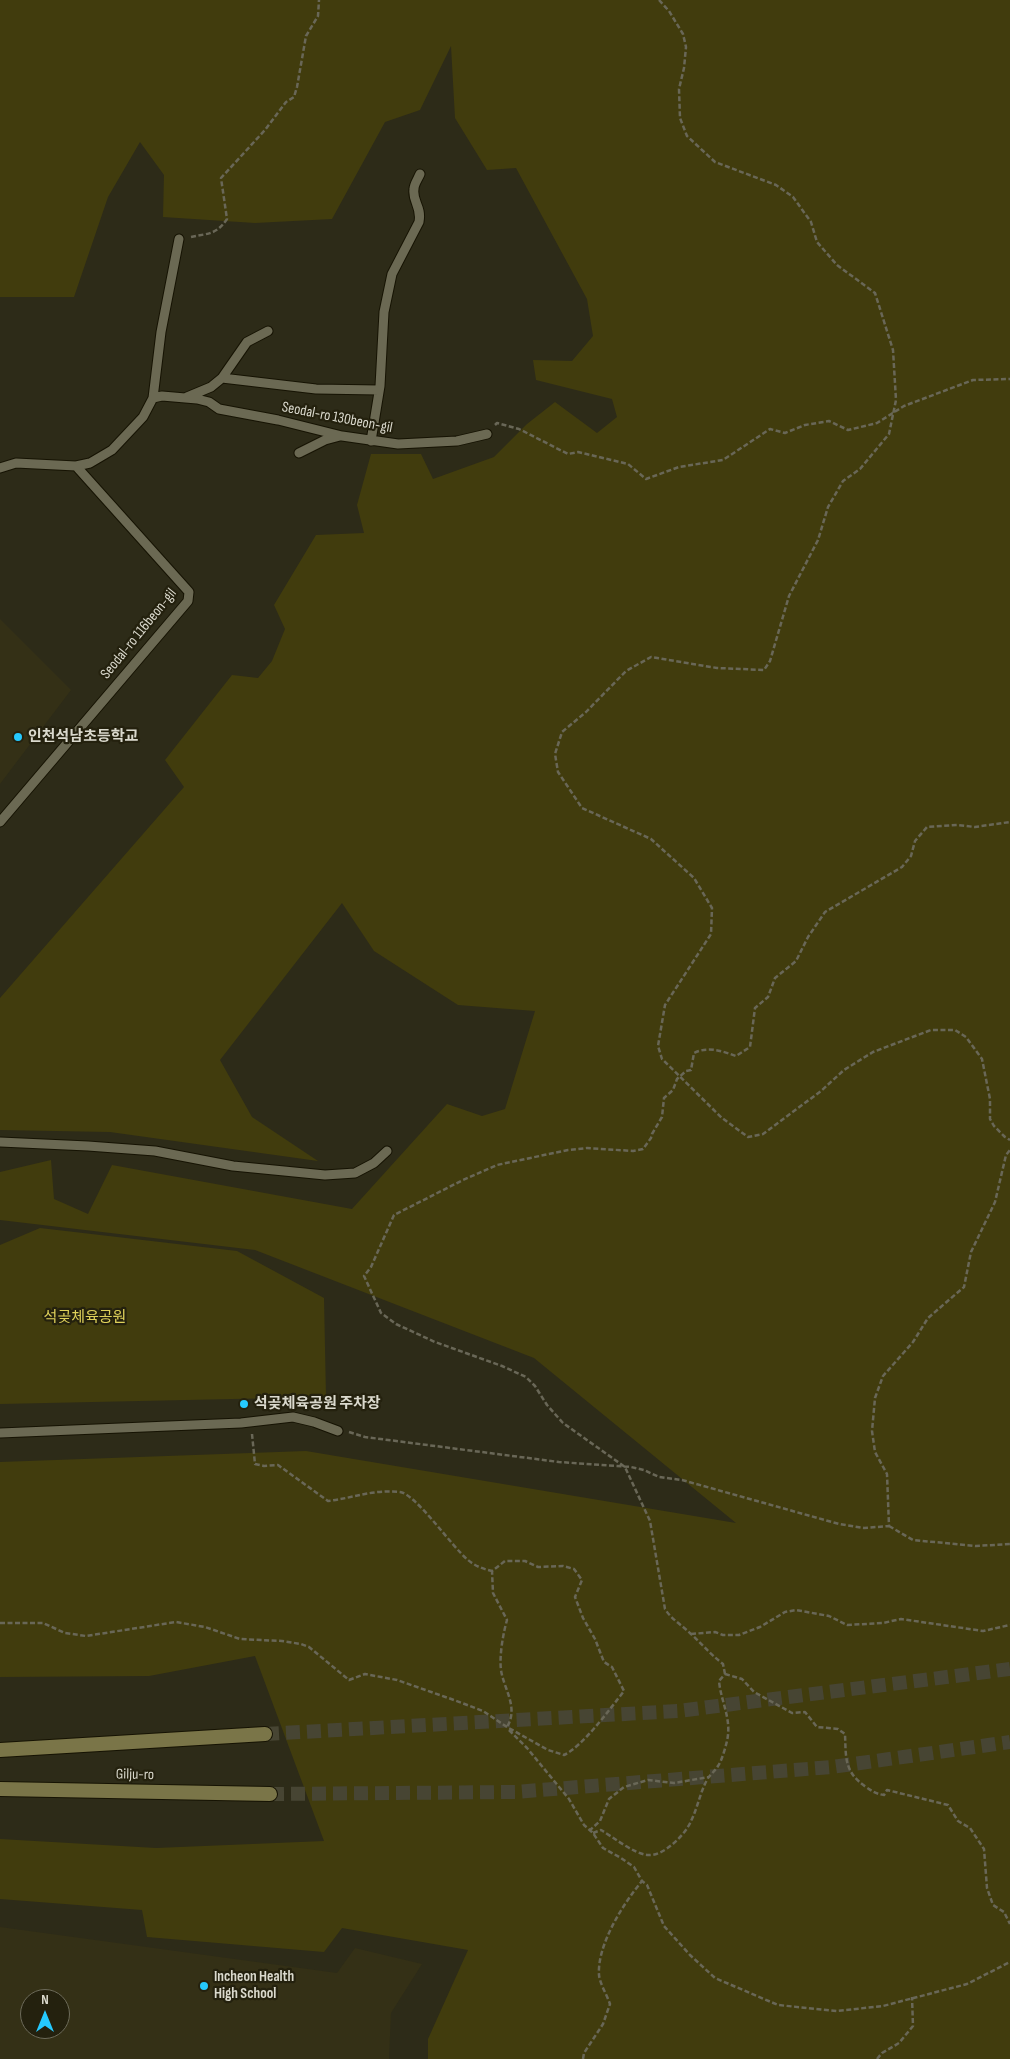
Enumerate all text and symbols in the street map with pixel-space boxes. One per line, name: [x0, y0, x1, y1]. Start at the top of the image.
street label: Seodal-ro 130beon-gil: [280, 398, 394, 438]
street label: Seodal-ro 116beon-gil: [97, 585, 181, 683]
place label: 인천석남초등학교: [28, 728, 138, 746]
marker: 인천석남초등학교: [12, 731, 24, 743]
park label: 석곶체육공원: [44, 1309, 126, 1327]
place label: 석곶체육공원 주차장: [254, 1395, 381, 1413]
marker: 석곶체육공원 주차장: [238, 1398, 250, 1410]
street label: Gilju-ro: [116, 1766, 154, 1784]
place label: Incheon Health High School: [214, 1968, 294, 2003]
marker: Incheon Health High School: [198, 1980, 210, 1992]
north arrow: [20, 1989, 70, 2039]
text: N: [41, 1991, 49, 2008]

